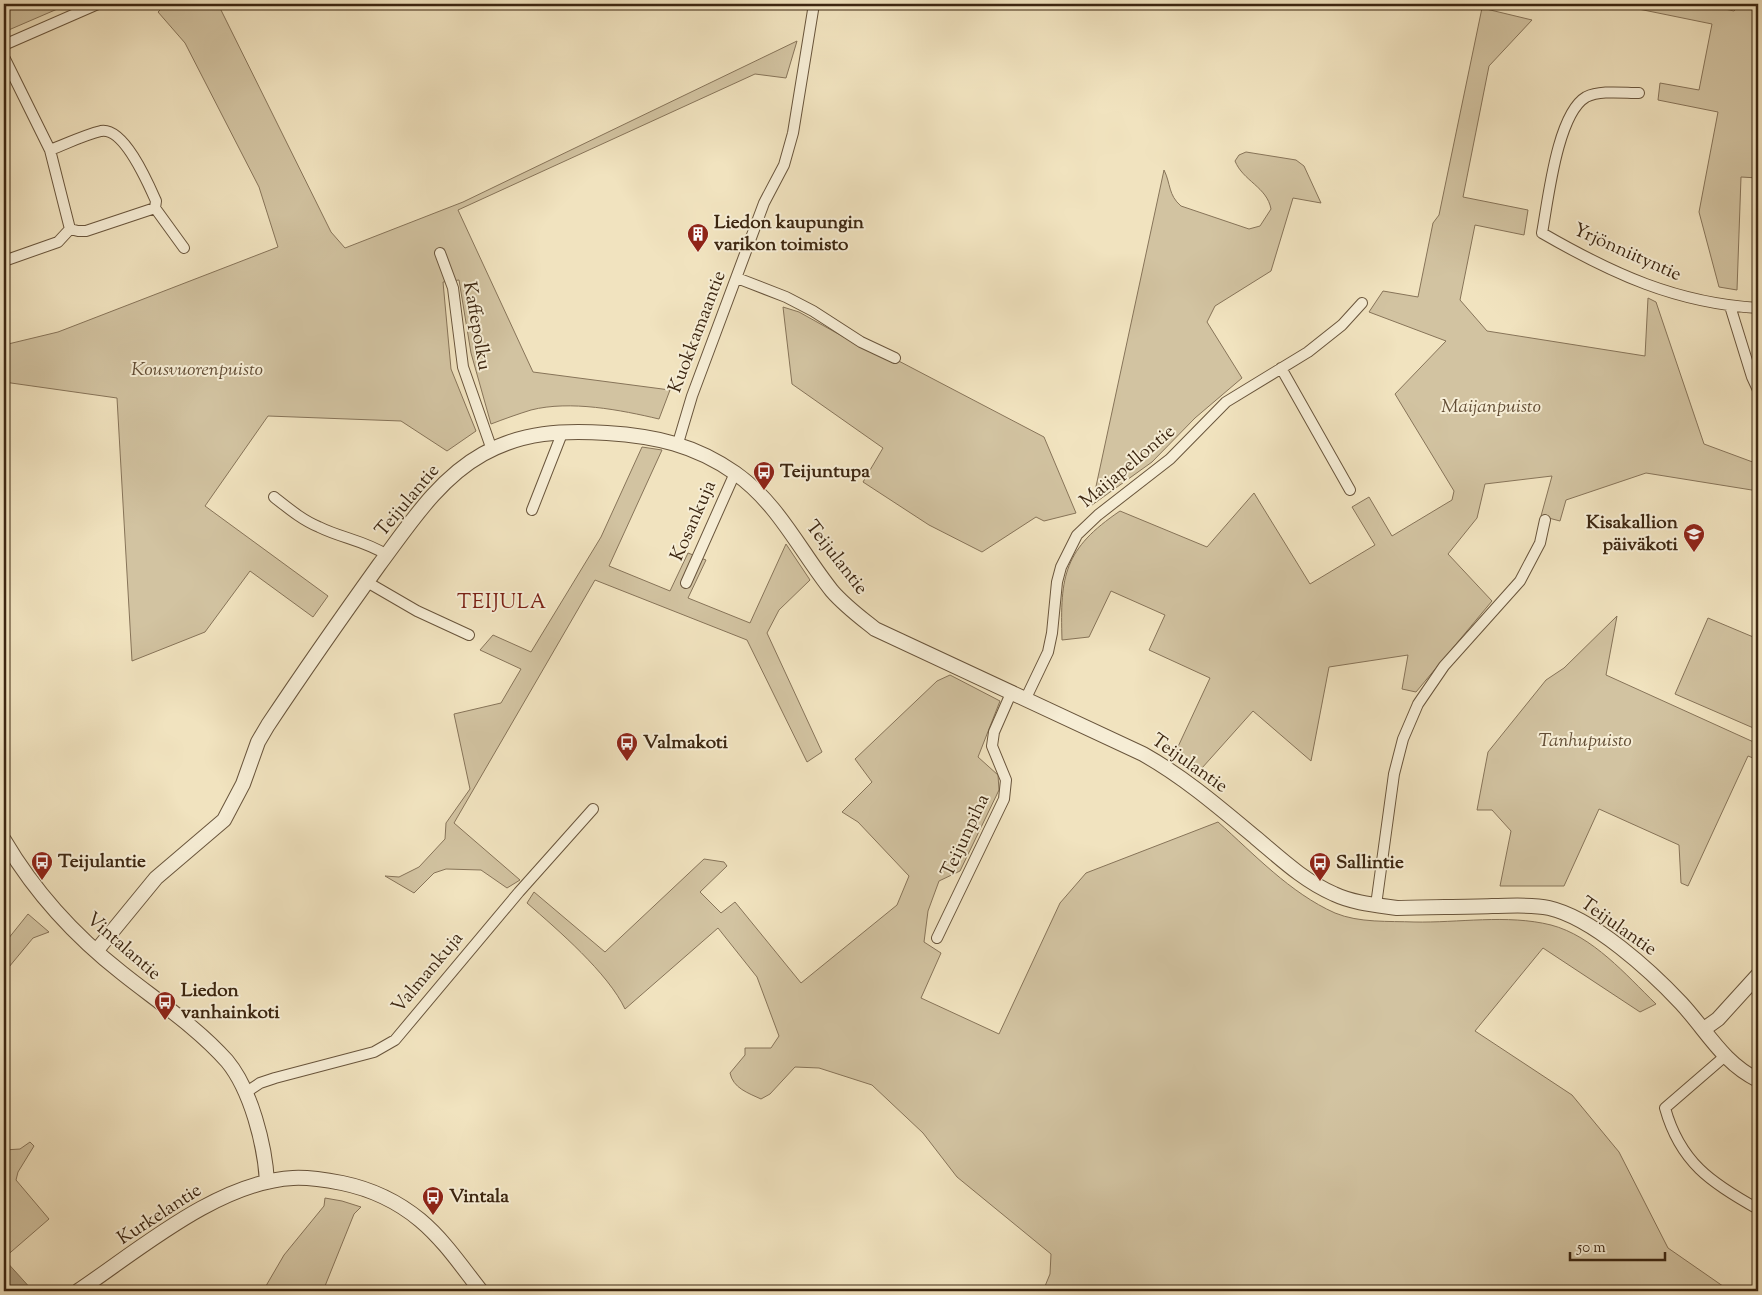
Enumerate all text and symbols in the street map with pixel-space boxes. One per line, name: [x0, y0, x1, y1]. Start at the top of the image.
place label: Liedon kaupungin varikon toimisto: [714, 210, 865, 259]
street label: Yrjönniityntie: [1569, 217, 1686, 289]
building icon: Liedon kaupungin varikon toimisto: [686, 222, 710, 253]
street label: Kuokkamaantie: [662, 267, 734, 397]
street label: Kaffepolku: [455, 280, 497, 373]
park label: Kousvuorenpuisto: [131, 357, 263, 384]
park label: Maijanpuisto: [1441, 394, 1541, 421]
street label: Maijapellontie: [1074, 419, 1182, 515]
street label: Teijulantie: [369, 459, 447, 543]
place label: Teijuntupa: [780, 459, 870, 486]
bus stop icon: Teijuntupa: [752, 460, 776, 491]
street label: Kosankuja: [664, 476, 724, 566]
place label: Kisakallion päiväkoti: [1586, 510, 1679, 559]
street label: Teijulantie: [798, 515, 874, 601]
school or university icon: Kisakallion päiväkoti: [1682, 522, 1706, 553]
district label: TEIJULA: [457, 589, 547, 618]
street label: Teijulantie: [1145, 728, 1233, 800]
park label: Tanhupuisto: [1538, 728, 1632, 755]
place label: Valmakoti: [643, 730, 729, 757]
bus stop icon: Valmakoti: [615, 731, 639, 762]
street label: Teijunpiha: [935, 790, 997, 882]
place label: Teijulantie: [58, 849, 146, 876]
bus stop icon: Teijulantie: [30, 850, 54, 881]
place label: Sallintie: [1336, 850, 1404, 877]
bus stop icon: Sallintie: [1308, 851, 1332, 882]
street label: Teijulantie: [1574, 891, 1662, 963]
street label: Vintalantie: [80, 907, 167, 987]
street label: Valmankuja: [386, 926, 470, 1020]
place label: Liedon vanhainkoti: [181, 978, 280, 1027]
bus stop icon: Liedon vanhainkoti: [153, 990, 177, 1021]
street label: Kurkelantie: [113, 1178, 208, 1252]
place label: Vintala: [449, 1184, 509, 1211]
bus stop icon: Vintala: [421, 1185, 445, 1216]
scale bar: [1570, 1230, 1664, 1262]
text: 50 m: [1576, 1238, 1606, 1259]

